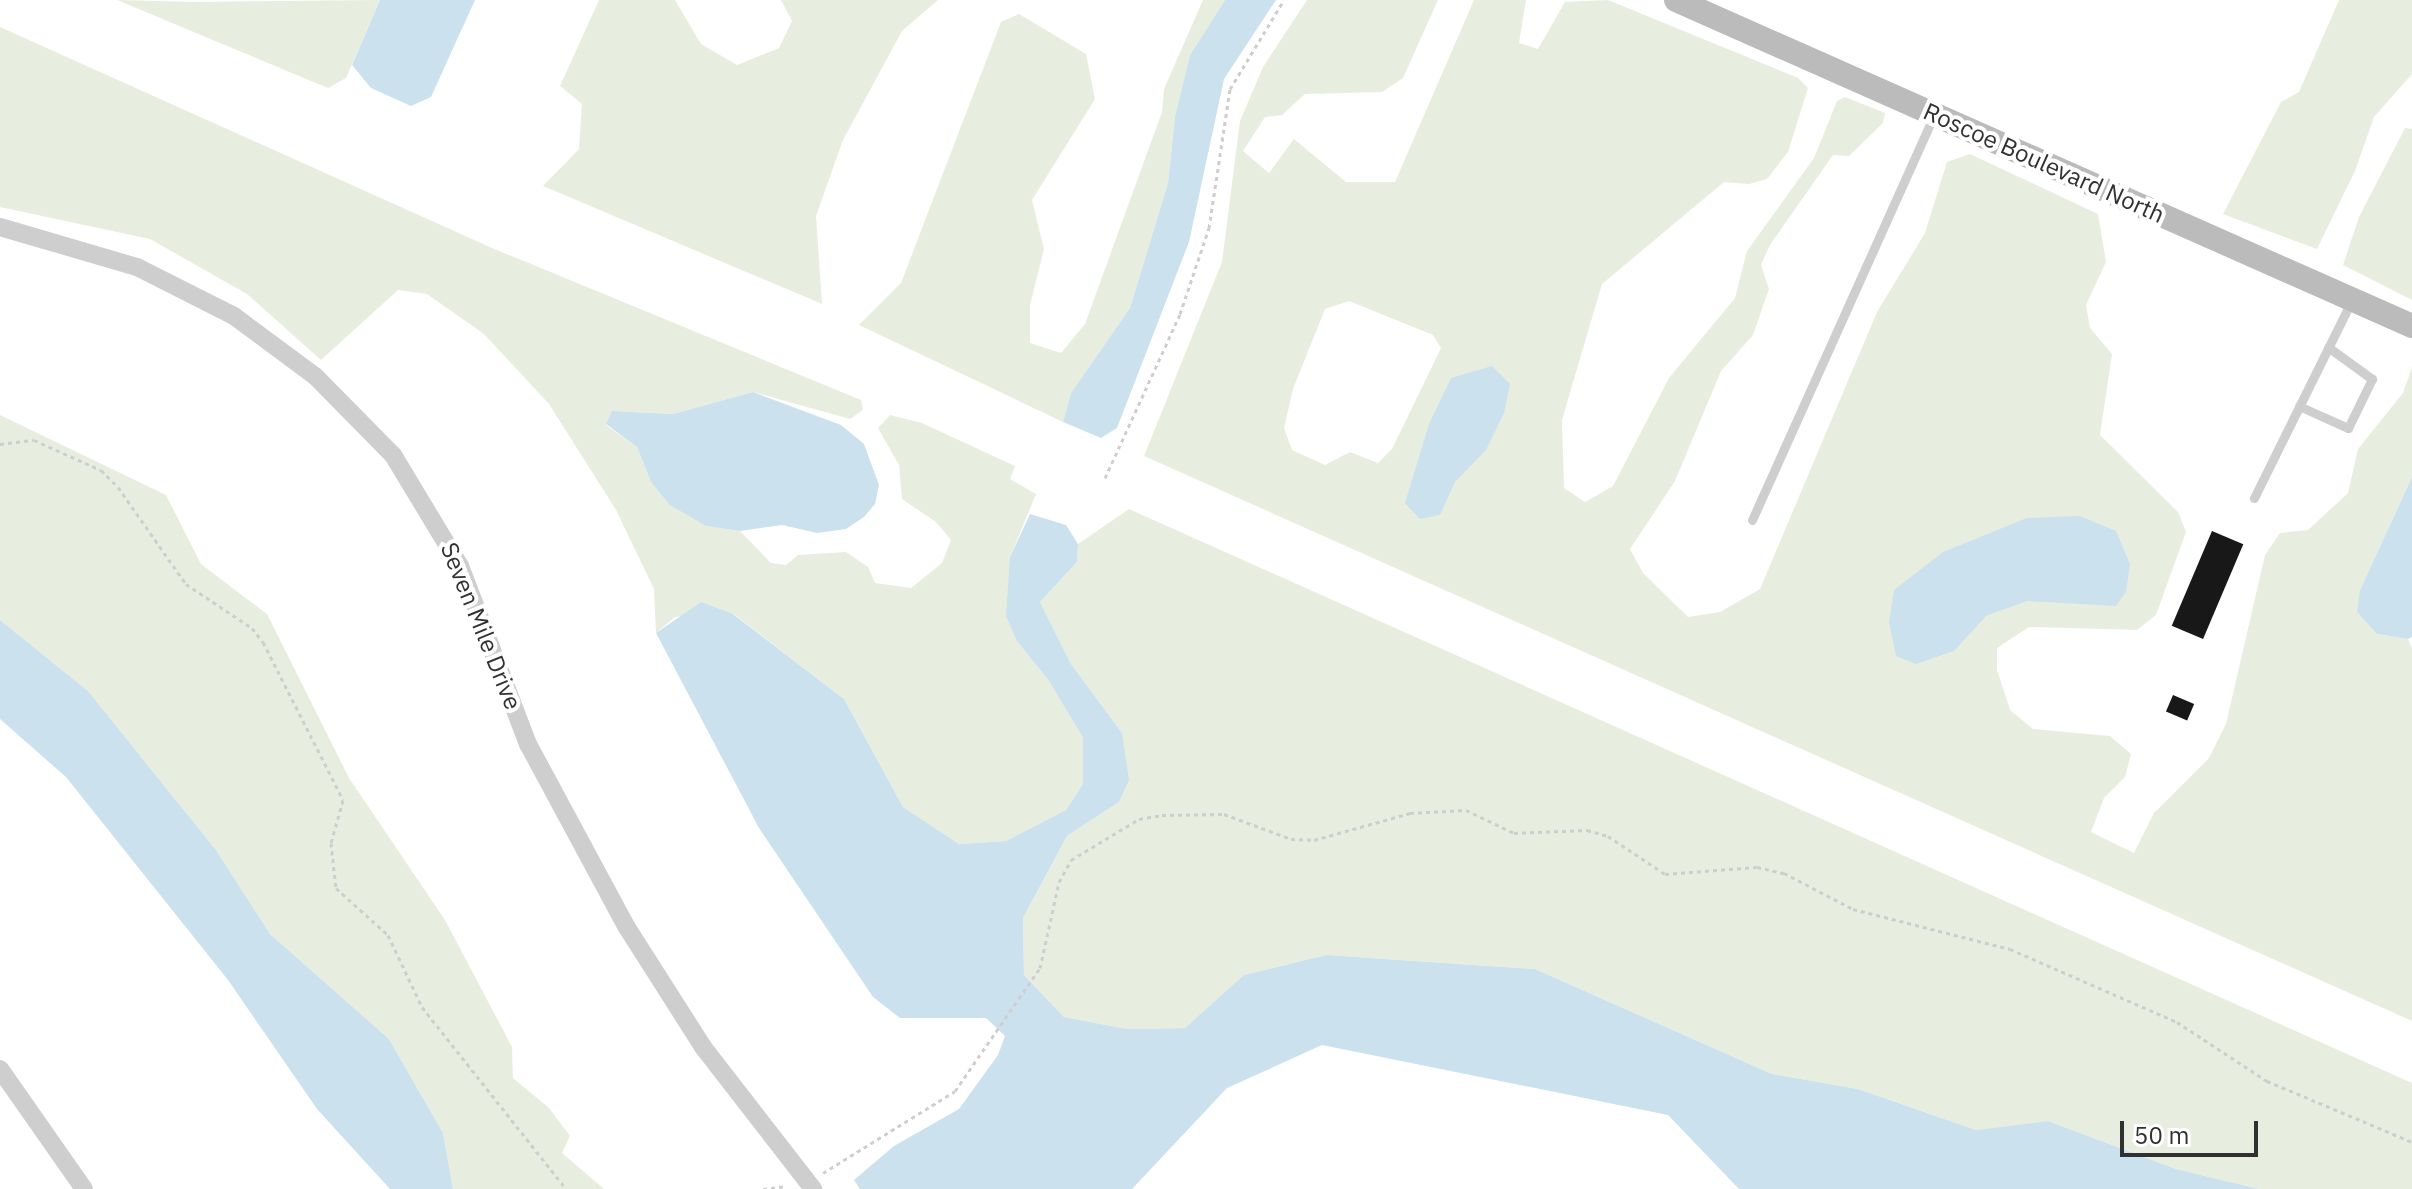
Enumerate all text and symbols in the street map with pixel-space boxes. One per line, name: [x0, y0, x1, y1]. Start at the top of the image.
street label: Roscoe Boulevard North: [1919, 97, 2169, 229]
street label: Seven Mile Drive: [434, 538, 528, 714]
scale bar: [2124, 1105, 2262, 1155]
text: 50 m: [2134, 1119, 2189, 1151]

